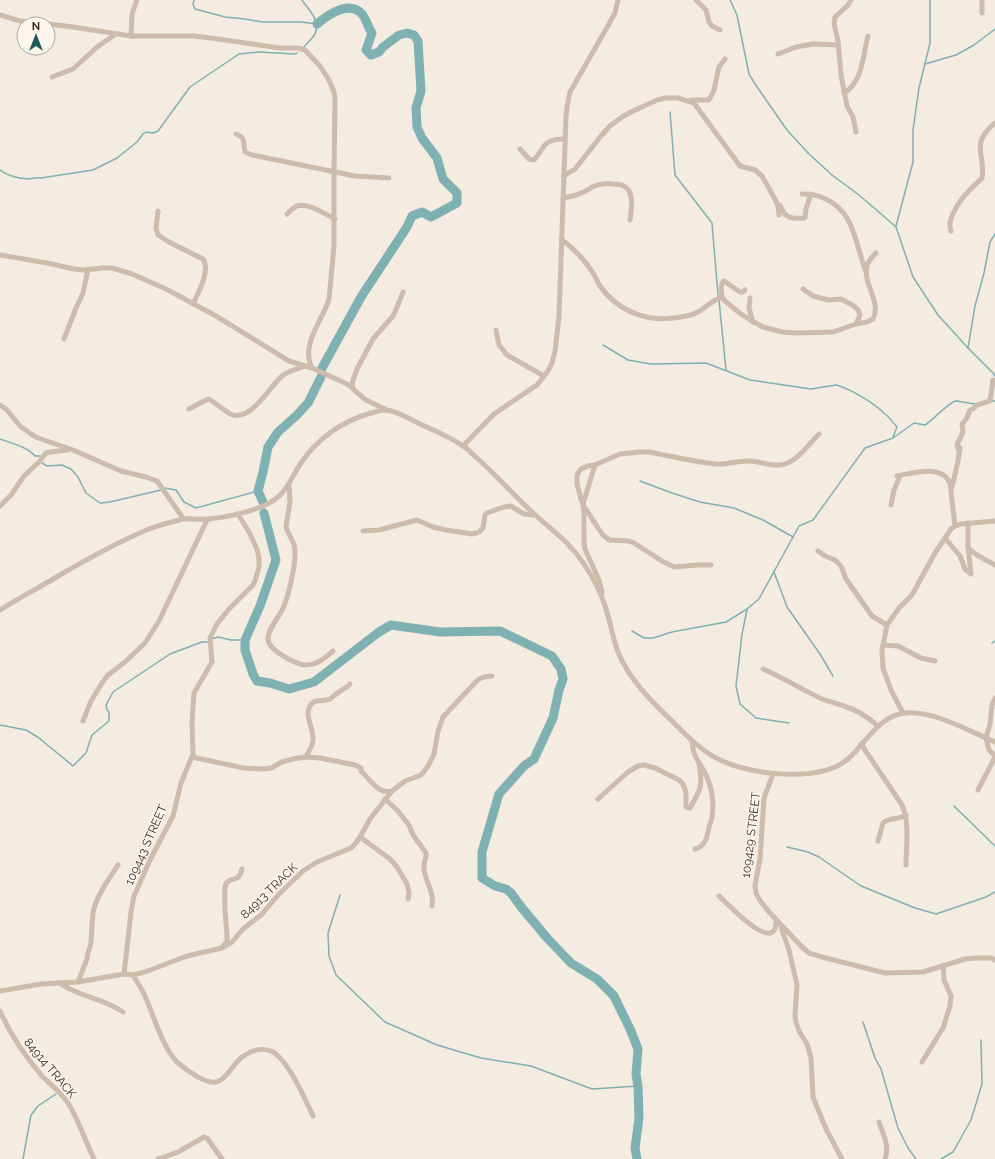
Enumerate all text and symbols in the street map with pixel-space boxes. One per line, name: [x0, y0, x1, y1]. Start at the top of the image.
north arrow: [16, 16, 56, 56]
text: N: [32, 20, 40, 33]
street label: 109429 STREET: [739, 790, 763, 879]
street label: 109443 STREET: [122, 802, 170, 887]
street label: 84913 TRACK: [238, 860, 301, 922]
street label: 84914 TRACK: [21, 1035, 79, 1101]

